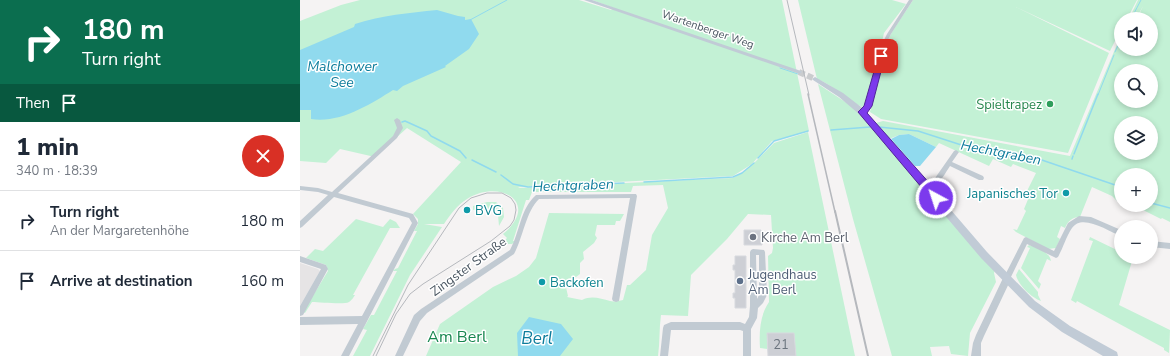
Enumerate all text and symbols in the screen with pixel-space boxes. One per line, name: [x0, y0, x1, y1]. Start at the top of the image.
street label: Wartenberger Weg: [660, 7, 756, 52]
text: 180 m: [82, 11, 165, 49]
map controls: [1114, 12, 1158, 264]
button: sound: [1114, 12, 1158, 56]
icon: right: [16, 16, 68, 68]
pin: [864, 39, 898, 73]
icon: arrive: [870, 45, 892, 67]
text: Turn right: [82, 47, 161, 71]
water label: Malchower See: [307, 57, 378, 92]
button: search: [1114, 64, 1158, 108]
icon: arrive: [58, 92, 80, 114]
text: Then: [16, 93, 50, 113]
place label: Spieltrapez: [976, 96, 1042, 114]
marker: Spieltrapez: [1045, 99, 1055, 109]
button: layers: [1114, 116, 1158, 160]
text: 1 min: [16, 131, 79, 163]
button: close: [242, 135, 284, 177]
water label: Hechtgraben: [959, 135, 1043, 170]
text: 340 m · 18:39: [16, 162, 98, 180]
button: +: [1114, 168, 1158, 212]
water label: Hechtgraben: [532, 175, 614, 196]
position arrow: [915, 177, 957, 219]
place label: Japanisches Tor: [966, 185, 1058, 203]
marker: Japanisches Tor: [1061, 188, 1071, 198]
text: Turn right: [50, 202, 119, 222]
place label: BVG: [475, 202, 502, 220]
marker: BVG: [462, 205, 472, 215]
icon: right: [16, 210, 38, 232]
text: 180 m: [240, 211, 284, 231]
button: −: [1114, 220, 1158, 264]
text: An der Margaretenhöhe: [50, 222, 189, 240]
place label: Kirche Am Berl: [761, 229, 849, 247]
marker: Kirche Am Berl: [748, 232, 758, 242]
street label: Zingster Straße: [427, 233, 510, 301]
place label: Jugendhaus Am Berl: [747, 266, 817, 299]
icon: arrive: [16, 270, 38, 292]
text: Arrive at destination: [50, 271, 193, 291]
text: 160 m: [240, 271, 284, 291]
place label: Backofen: [550, 274, 604, 292]
marker: Jugendhaus Am Berl: [735, 276, 745, 286]
marker: Backofen: [537, 277, 547, 287]
park label: Am Berl: [427, 326, 487, 348]
water label: Berl: [521, 327, 553, 350]
house number: 21: [773, 336, 789, 354]

